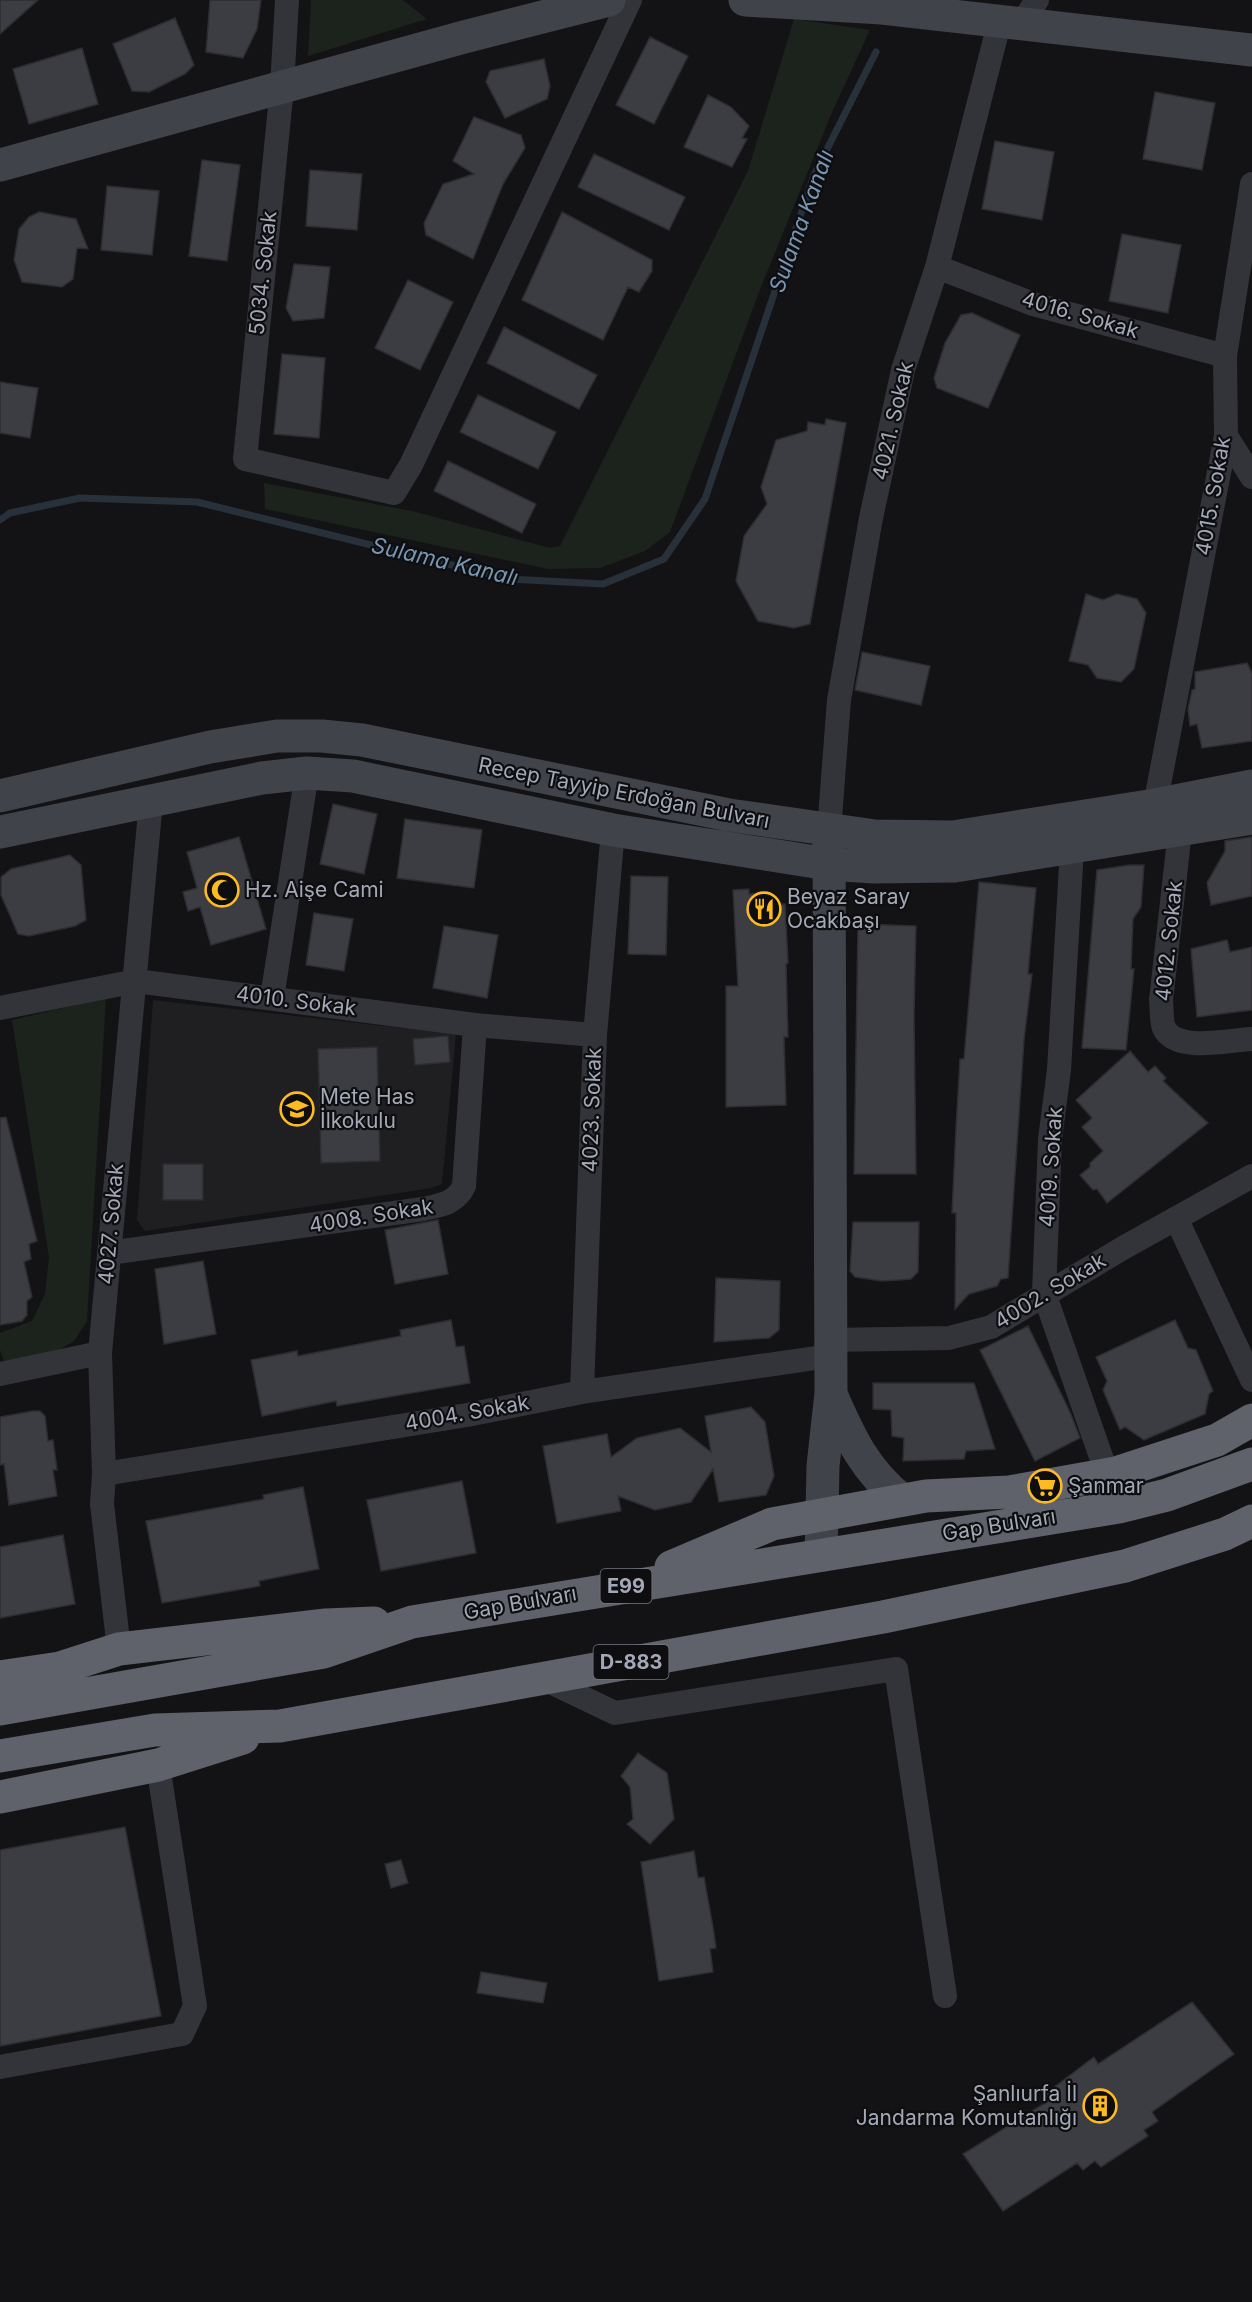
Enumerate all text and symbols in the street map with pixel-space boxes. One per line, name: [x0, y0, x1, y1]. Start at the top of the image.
water label: Sulama Kanalı: [763, 146, 839, 296]
street label: 5034. Sokak: [244, 209, 282, 336]
street label: 4016. Sokak: [1019, 286, 1142, 343]
street label: 4021. Sokak: [867, 359, 918, 483]
street label: 4015. Sokak: [1190, 434, 1235, 557]
water label: Sulama Kanalı: [369, 532, 521, 590]
street label: Recep Tayyip Erdoğan Bulvarı: [476, 752, 772, 833]
mosque icon: Hz. Aişe Cami: [204, 872, 240, 908]
place label: Hz. Aişe Cami: [245, 877, 384, 902]
street label: 4012. Sokak: [1150, 879, 1187, 1002]
place label: Beyaz Saray Ocakbaşı: [787, 884, 910, 933]
restaurant icon: Beyaz Saray Ocakbaşı: [746, 891, 782, 927]
street label: 4010. Sokak: [235, 981, 358, 1020]
street label: 4023. Sokak: [577, 1047, 606, 1173]
place label: Mete Has İlkokulu: [320, 1084, 415, 1133]
school or university icon: Mete Has İlkokulu: [279, 1091, 315, 1127]
street label: 4019. Sokak: [1034, 1105, 1067, 1228]
street label: 4027. Sokak: [93, 1162, 128, 1286]
street label: 4008. Sokak: [307, 1193, 435, 1238]
street label: 4002. Sokak: [989, 1247, 1110, 1334]
street label: 4004. Sokak: [403, 1389, 531, 1436]
supermarket icon: Şanmar: [1027, 1468, 1063, 1504]
place label: Şanmar: [1068, 1473, 1144, 1498]
street label: Gap Bulvarı: [940, 1503, 1057, 1546]
road number: E99: [600, 1569, 652, 1603]
street label: Gap Bulvarı: [461, 1580, 578, 1625]
road number: D-883: [594, 1645, 668, 1679]
place label: Şanlıurfa İl Jandarma Komutanlığı: [856, 2080, 1077, 2130]
building icon: Şanlıurfa İl Jandarma Komutanlığı: [1082, 2088, 1118, 2124]

